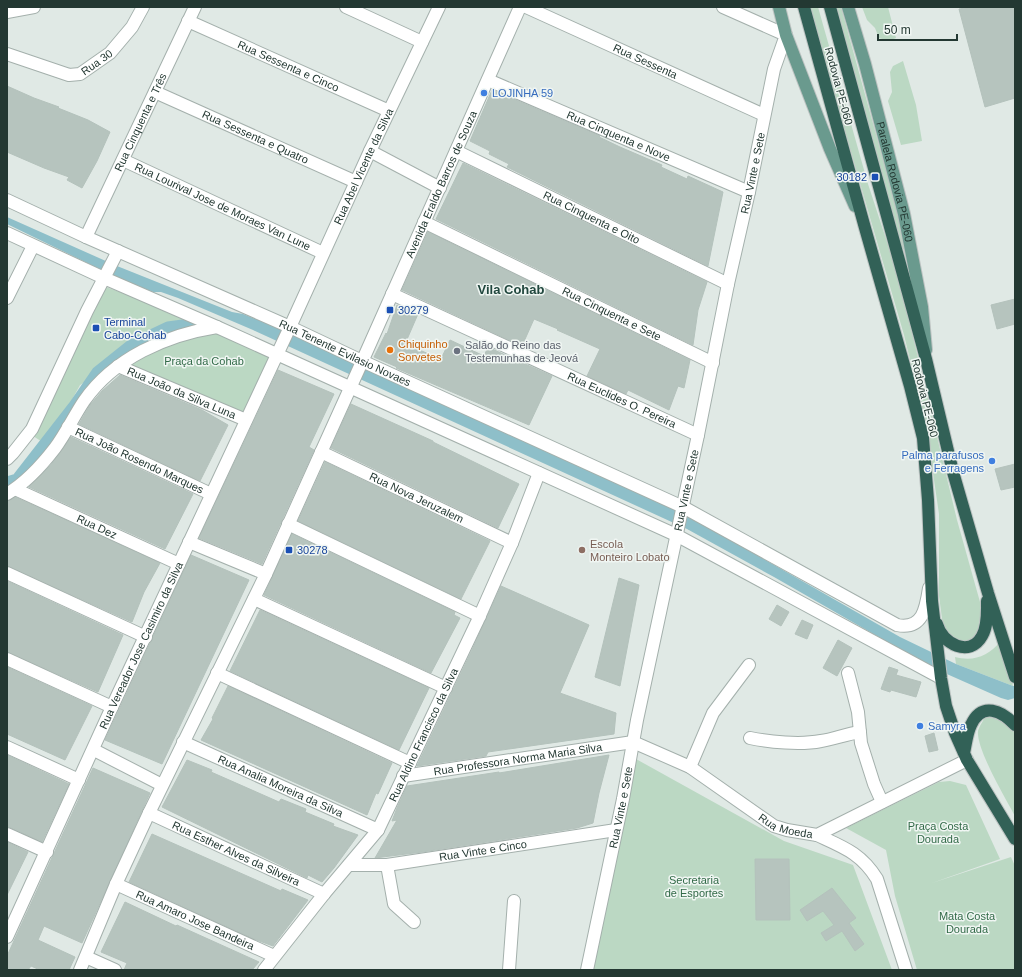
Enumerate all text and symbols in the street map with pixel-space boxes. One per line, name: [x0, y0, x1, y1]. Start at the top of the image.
scale bar: [878, 16, 957, 42]
text: 50 m: [884, 23, 911, 37]
street label: Rua Sessenta e Cinco: [236, 38, 341, 94]
street label: Rua Sessenta: [611, 41, 680, 81]
street label: Rodovia PE-060: [823, 46, 855, 126]
street label: Rua 30: [79, 47, 115, 77]
street label: Rua Cinquenta e Três: [112, 71, 169, 173]
place label: LOJINHA 59: [492, 87, 553, 99]
marker: LOJINHA 59: [479, 88, 489, 98]
street label: Rua Abel Vicente da Silva: [331, 106, 396, 226]
street label: Rua Sessenta e Quatro: [200, 108, 310, 166]
street label: Avenida Eraldo Barros de Souza: [403, 108, 479, 259]
street label: Rua Cinquenta e Nove: [565, 109, 672, 163]
street label: Paralela Rodovia PE-060: [874, 120, 915, 243]
street label: Rua Vinte e Sete: [738, 131, 767, 215]
street label: Rua Lourival Jose de Moraes Van Lune: [133, 160, 313, 252]
place label: 30182: [836, 171, 867, 183]
marker: 30182: [870, 172, 880, 182]
street label: Rua Cinquenta e Oito: [541, 189, 642, 246]
district label: Vila Cohab: [478, 282, 545, 297]
street label: Rua Cinquenta e Sete: [560, 284, 663, 343]
place label: 30279: [398, 304, 429, 316]
marker: 30279: [385, 305, 395, 315]
place label: Terminal Cabo-Cohab: [104, 316, 166, 341]
street label: Rua Tenente Evilasio Novaes: [277, 317, 413, 389]
marker: Terminal Cabo-Cohab: [91, 323, 101, 333]
place label: Chiquinho Sorvetes: [398, 338, 448, 363]
place label: Salão do Reino das Testemunhas de Jeová: [465, 339, 579, 364]
marker: Chiquinho Sorvetes: [385, 345, 395, 355]
marker: Salão do Reino das Testemunhas de Jeová: [452, 346, 462, 356]
park label: Praça da Cohab: [164, 355, 244, 367]
street label: Rodovia PE-060: [909, 358, 941, 438]
street label: Rua João da Silva Luna: [125, 365, 239, 421]
street label: Rua Euclides O. Pereira: [566, 370, 679, 430]
street label: Rua João Rosendo Marques: [74, 425, 206, 496]
street label: Rua Vinte e Sete: [672, 448, 701, 532]
place label: Palma parafusos e Ferragens: [901, 449, 984, 474]
marker: Palma parafusos e Ferragens: [987, 456, 997, 466]
street label: Rua Nova Jeruzalem: [368, 470, 466, 525]
street label: Rua Dez: [75, 512, 119, 541]
place label: Escola Monteiro Lobato: [590, 538, 670, 563]
place label: 30278: [297, 544, 328, 556]
marker: 30278: [284, 545, 294, 555]
marker: Escola Monteiro Lobato: [577, 545, 587, 555]
street label: Rua Vereador Jose Casimiro da Silva: [97, 559, 186, 731]
street label: Rua Aldino Francisco da Silva: [386, 665, 461, 803]
place label: Samyra: [928, 720, 967, 732]
marker: Samyra: [915, 721, 925, 731]
street label: Rua Professora Norma Maria Silva: [433, 741, 604, 777]
street label: Rua Analia Moreira da Silva: [216, 753, 346, 820]
street label: Rua Vinte e Sete: [607, 766, 635, 849]
street label: Rua Moeda: [756, 811, 814, 840]
street label: Rua Esther Alves da Silveira: [171, 819, 302, 888]
park label: Praça Costa Dourada: [908, 820, 969, 845]
street label: Rua Vinte e Cinco: [438, 838, 528, 863]
park label: Secretaria de Esportes: [665, 874, 724, 899]
street label: Rua Amaro Jose Bandeira: [134, 888, 257, 953]
park label: Mata Costa Dourada: [939, 910, 996, 935]

